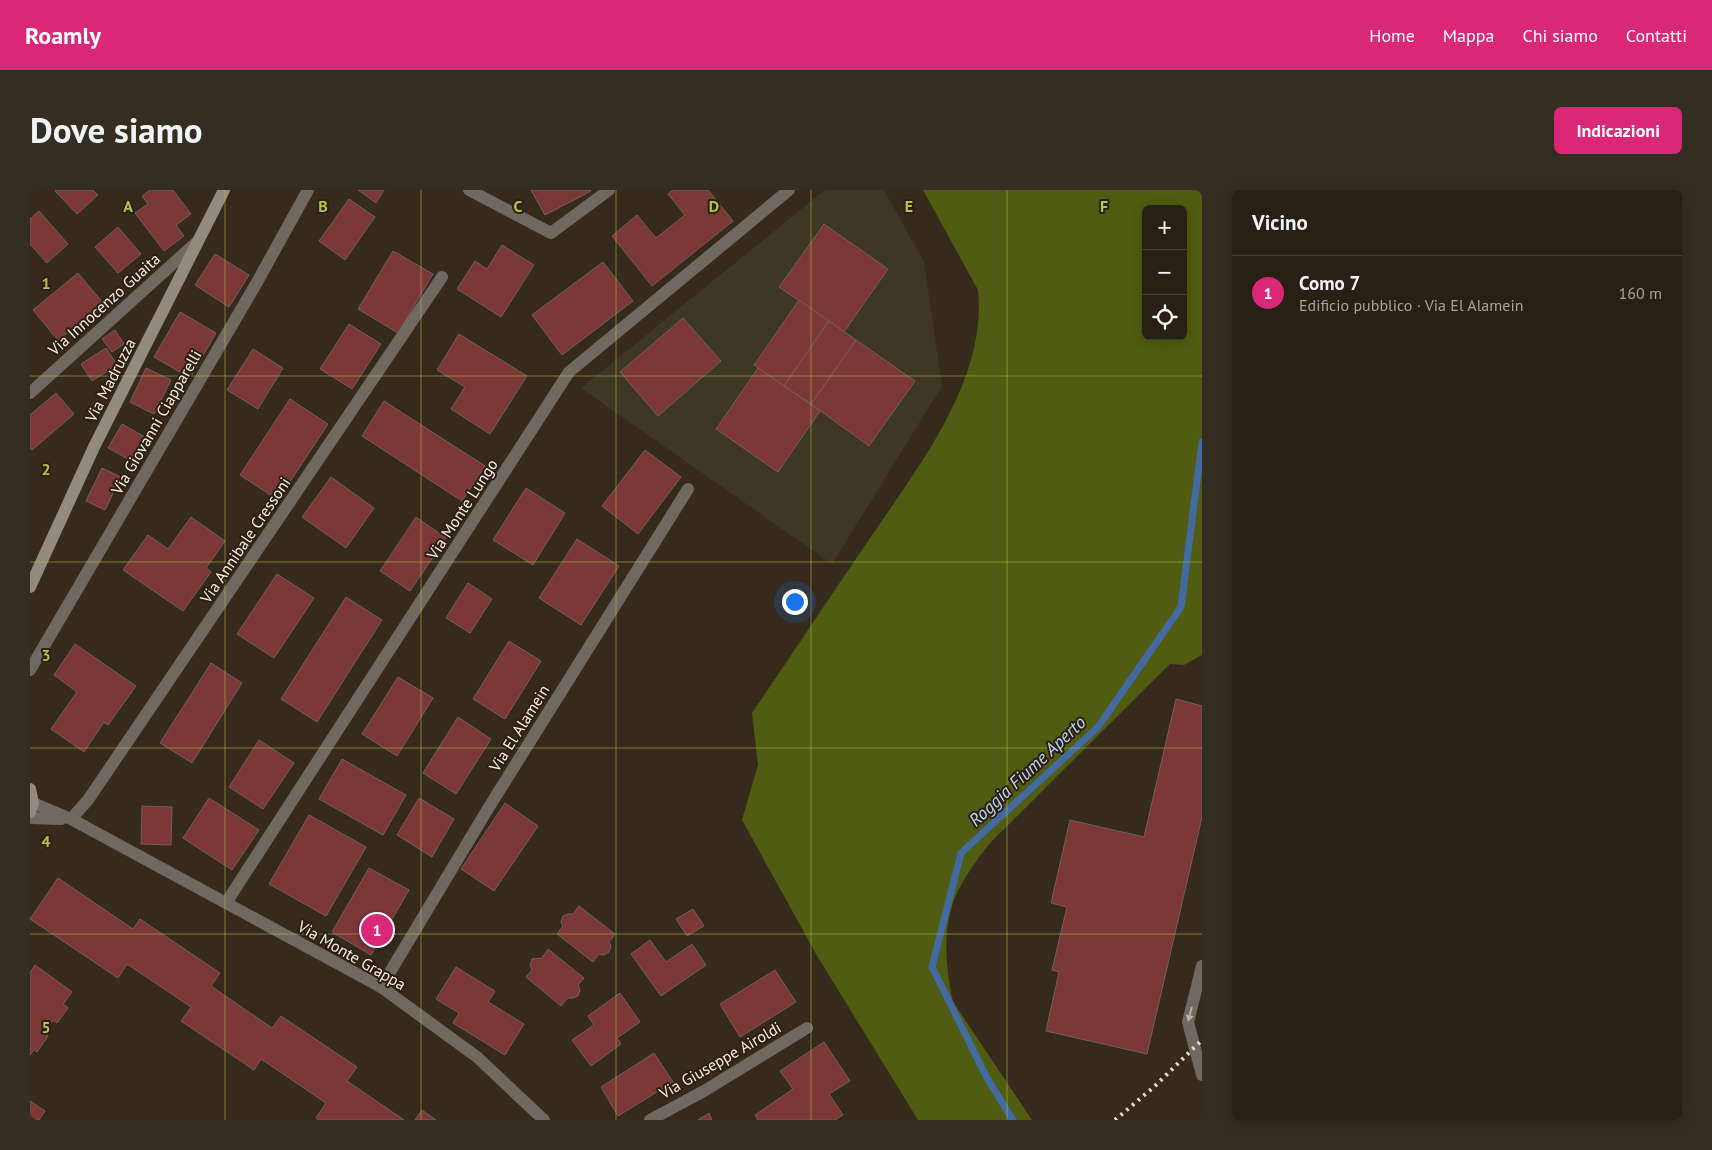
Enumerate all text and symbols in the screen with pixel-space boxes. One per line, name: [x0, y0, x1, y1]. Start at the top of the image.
text: Roamly: [25, 20, 101, 51]
text: Home: [1369, 24, 1415, 47]
text: Mappa: [1443, 24, 1494, 47]
text: Chi siamo: [1522, 24, 1598, 47]
text: Contatti: [1626, 24, 1687, 47]
text: Dove siamo: [30, 107, 203, 153]
button: Indicazioni: [1554, 107, 1682, 154]
text: A: [123, 196, 133, 216]
text: B: [318, 196, 328, 216]
text: C: [514, 196, 523, 216]
text: D: [709, 196, 719, 216]
text: E: [905, 196, 913, 216]
text: F: [1100, 196, 1108, 216]
map controls: [1142, 205, 1187, 340]
button: +: [1142, 205, 1187, 250]
text: Vicino: [1252, 209, 1308, 236]
street label: Via Innocenzo Guaita: [43, 248, 164, 360]
button: −: [1142, 250, 1187, 295]
text: Como 7: [1299, 271, 1360, 295]
text: 1: [41, 273, 51, 293]
text: 1: [1263, 283, 1273, 303]
text: 160 m: [1619, 283, 1662, 303]
button: locate: [1142, 295, 1187, 340]
text: Edificio pubblico · Via El Alamein: [1299, 295, 1523, 315]
street label: Via Madruzza: [80, 335, 140, 426]
street label: Via Giovanni Ciapparelli: [106, 346, 206, 499]
street label: Via Monte Lungo: [422, 455, 502, 564]
text: 2: [41, 459, 51, 479]
street label: Via Annibale Cressoni: [195, 473, 295, 608]
your location: [782, 589, 808, 615]
text: 3: [41, 645, 51, 665]
street label: Via El Alamein: [484, 681, 554, 776]
water label: Roggia Fiume Aperto: [964, 711, 1090, 831]
text: 4: [41, 831, 51, 851]
pin: 1: [361, 911, 393, 949]
street label: Via Monte Grappa: [293, 915, 410, 994]
one-way arrow: [1186, 1006, 1194, 1021]
text: 5: [41, 1017, 51, 1037]
street label: Via Giuseppe Airoldi: [655, 1017, 785, 1104]

